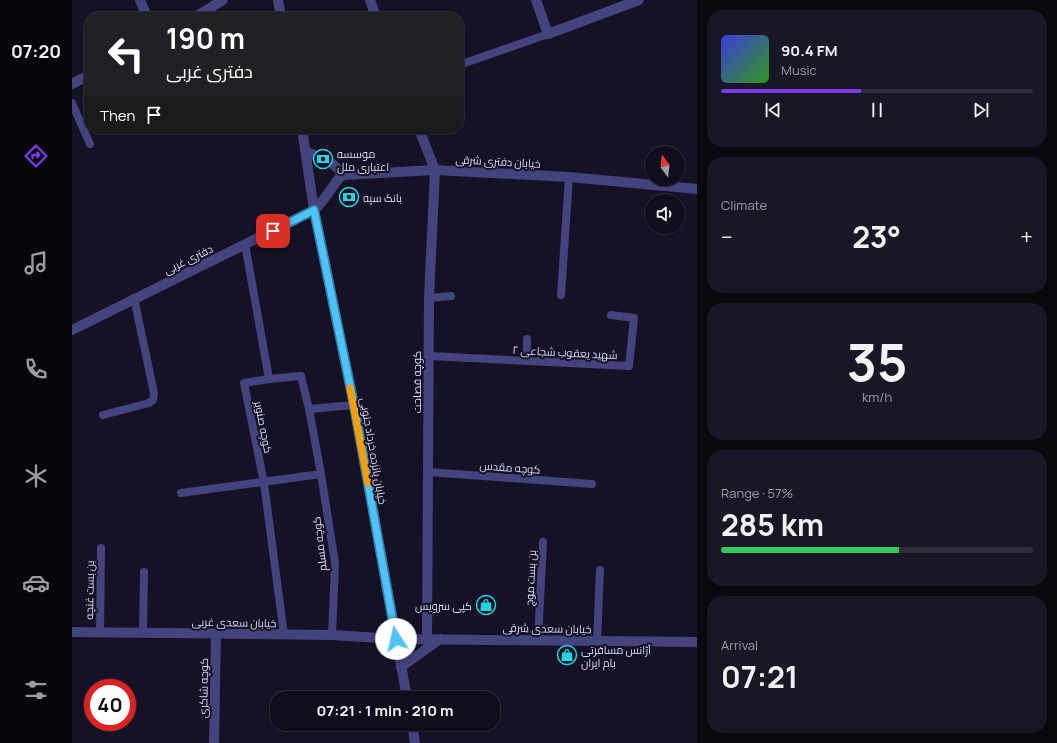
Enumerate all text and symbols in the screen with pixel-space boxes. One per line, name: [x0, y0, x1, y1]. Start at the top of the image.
text: 190 m: [166, 19, 245, 57]
icon: left: [100, 28, 152, 80]
text: 07:20: [11, 39, 61, 63]
text: 90.4 FM: [781, 40, 838, 61]
text: دفتری غربی: [166, 59, 253, 83]
text: Music: [781, 61, 817, 79]
icon: previous: [762, 99, 784, 121]
icon: pause: [866, 99, 888, 121]
icon: next: [970, 99, 992, 121]
icon: arrive: [143, 104, 165, 126]
text: Then: [100, 105, 135, 126]
icon: directions: [22, 142, 50, 170]
place label: موسسه اعتباری ملل: [337, 146, 389, 174]
north arrow: [645, 146, 685, 186]
map controls: [645, 146, 685, 234]
bank icon: موسسه اعتباری ملل: [312, 148, 334, 170]
street label: خیابان دفتری شرقی: [455, 151, 541, 171]
bank icon: بانک سپه: [338, 186, 360, 208]
place label: بانک سپه: [363, 190, 402, 205]
button: sound: [645, 194, 685, 234]
text: Climate: [721, 196, 767, 214]
pin: [256, 214, 290, 248]
text: 23°: [852, 216, 901, 257]
icon: arrive: [262, 220, 284, 242]
text: −: [721, 222, 733, 252]
text: +: [1020, 222, 1033, 252]
street label: دفتری غربی: [161, 241, 215, 277]
icon: music: [22, 249, 50, 277]
text: 35: [847, 326, 907, 397]
street label: شهید یعقوب شجاعی ۲: [512, 342, 618, 362]
street label: کوچه فصاحت: [409, 351, 424, 413]
icon: phone: [22, 355, 50, 383]
text: km/h: [862, 388, 892, 406]
street label: خیابان پانزده خرداد جنوبی: [357, 396, 391, 506]
street label: کوچه صنوبر: [251, 399, 276, 454]
street label: کوچه مقدس: [479, 457, 541, 477]
icon: climate: [22, 462, 50, 490]
text: Range · 57%: [721, 484, 793, 502]
text: 285 km: [721, 504, 824, 545]
street label: کوچه مسلم: [308, 516, 331, 572]
street label: بن بست موج: [521, 549, 540, 607]
street label: بن بست غنچه: [81, 560, 97, 620]
icon: car: [22, 569, 50, 597]
shop icon: کپی سرویس: [475, 594, 497, 616]
place label: کپی سرویس: [415, 598, 472, 613]
street label: خیابان سعدی غربی: [191, 614, 277, 630]
position arrow: [375, 618, 417, 660]
street label: خیابان سعدی شرقی: [503, 620, 591, 636]
text: Arrival: [721, 636, 758, 654]
place label: آژانس مسافرتی بام ایران: [581, 642, 651, 671]
shop icon: آژانس مسافرتی بام ایران: [556, 644, 578, 666]
text: 07:21: [721, 656, 798, 697]
street label: کوچه شاکری: [195, 658, 211, 718]
icon: filters: [22, 676, 50, 704]
speed limit sign: 40: [84, 679, 136, 731]
text: 07:21 · 1 min · 210 m: [316, 700, 454, 721]

